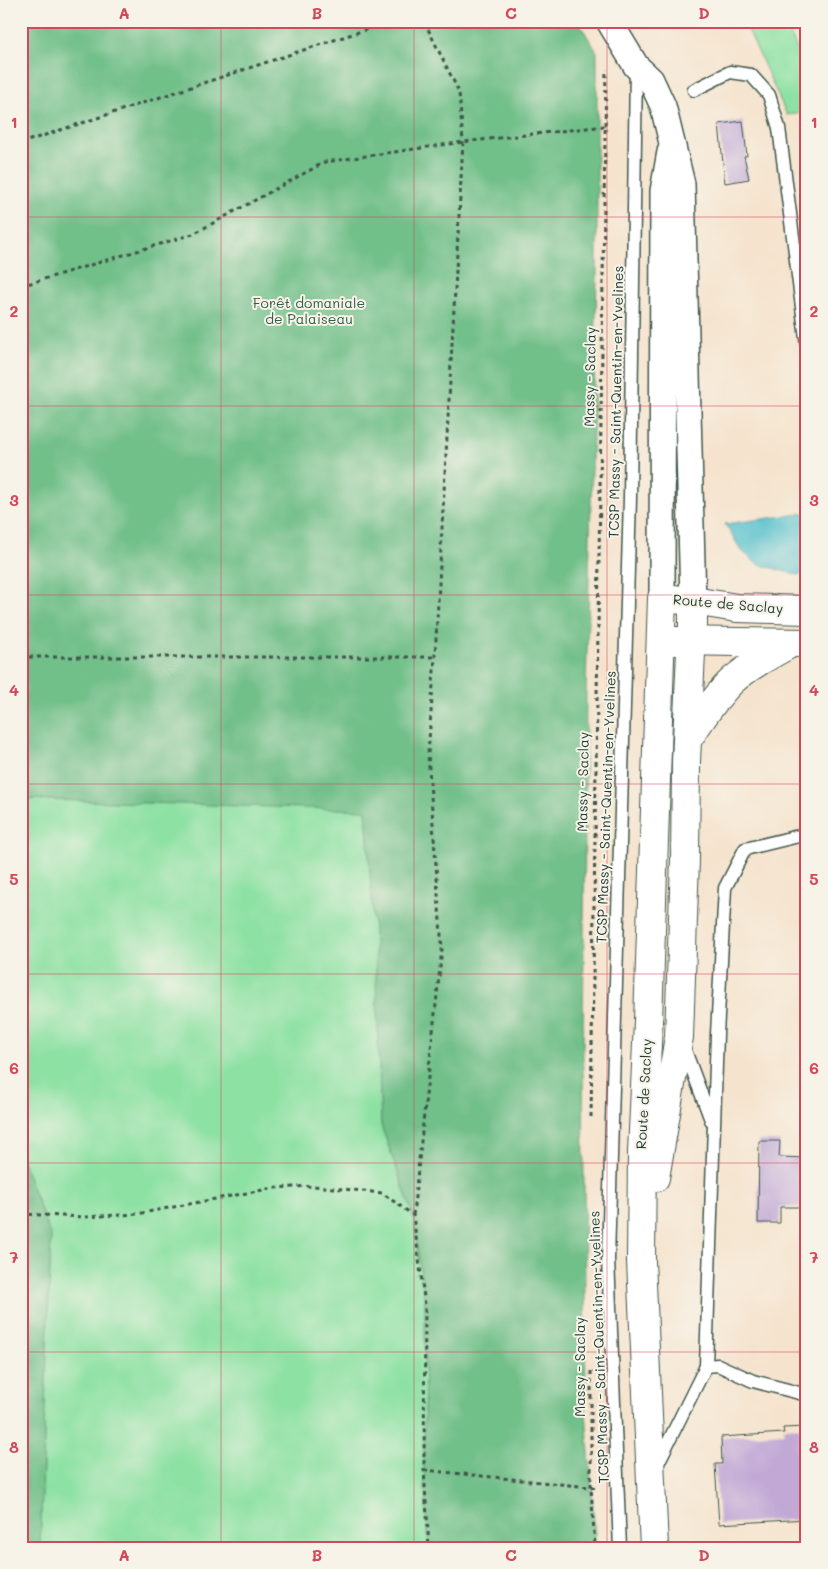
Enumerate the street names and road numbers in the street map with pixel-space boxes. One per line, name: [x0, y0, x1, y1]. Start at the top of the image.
street label: TCSP Massy - Saint-Quentin-en-Yvelines: [604, 265, 627, 539]
street label: Massy - Saclay: [579, 327, 600, 427]
street label: Route de Saclay: [672, 589, 784, 618]
street label: TCSP Massy - Saint-Quentin-en-Yvelines: [591, 670, 620, 944]
street label: Massy - Saclay: [572, 732, 593, 832]
street label: Route de Saclay: [631, 1038, 656, 1150]
street label: TCSP Massy - Saint-Quentin-en-Yvelines: [584, 1210, 613, 1484]
street label: Massy - Saclay: [570, 1317, 589, 1417]

